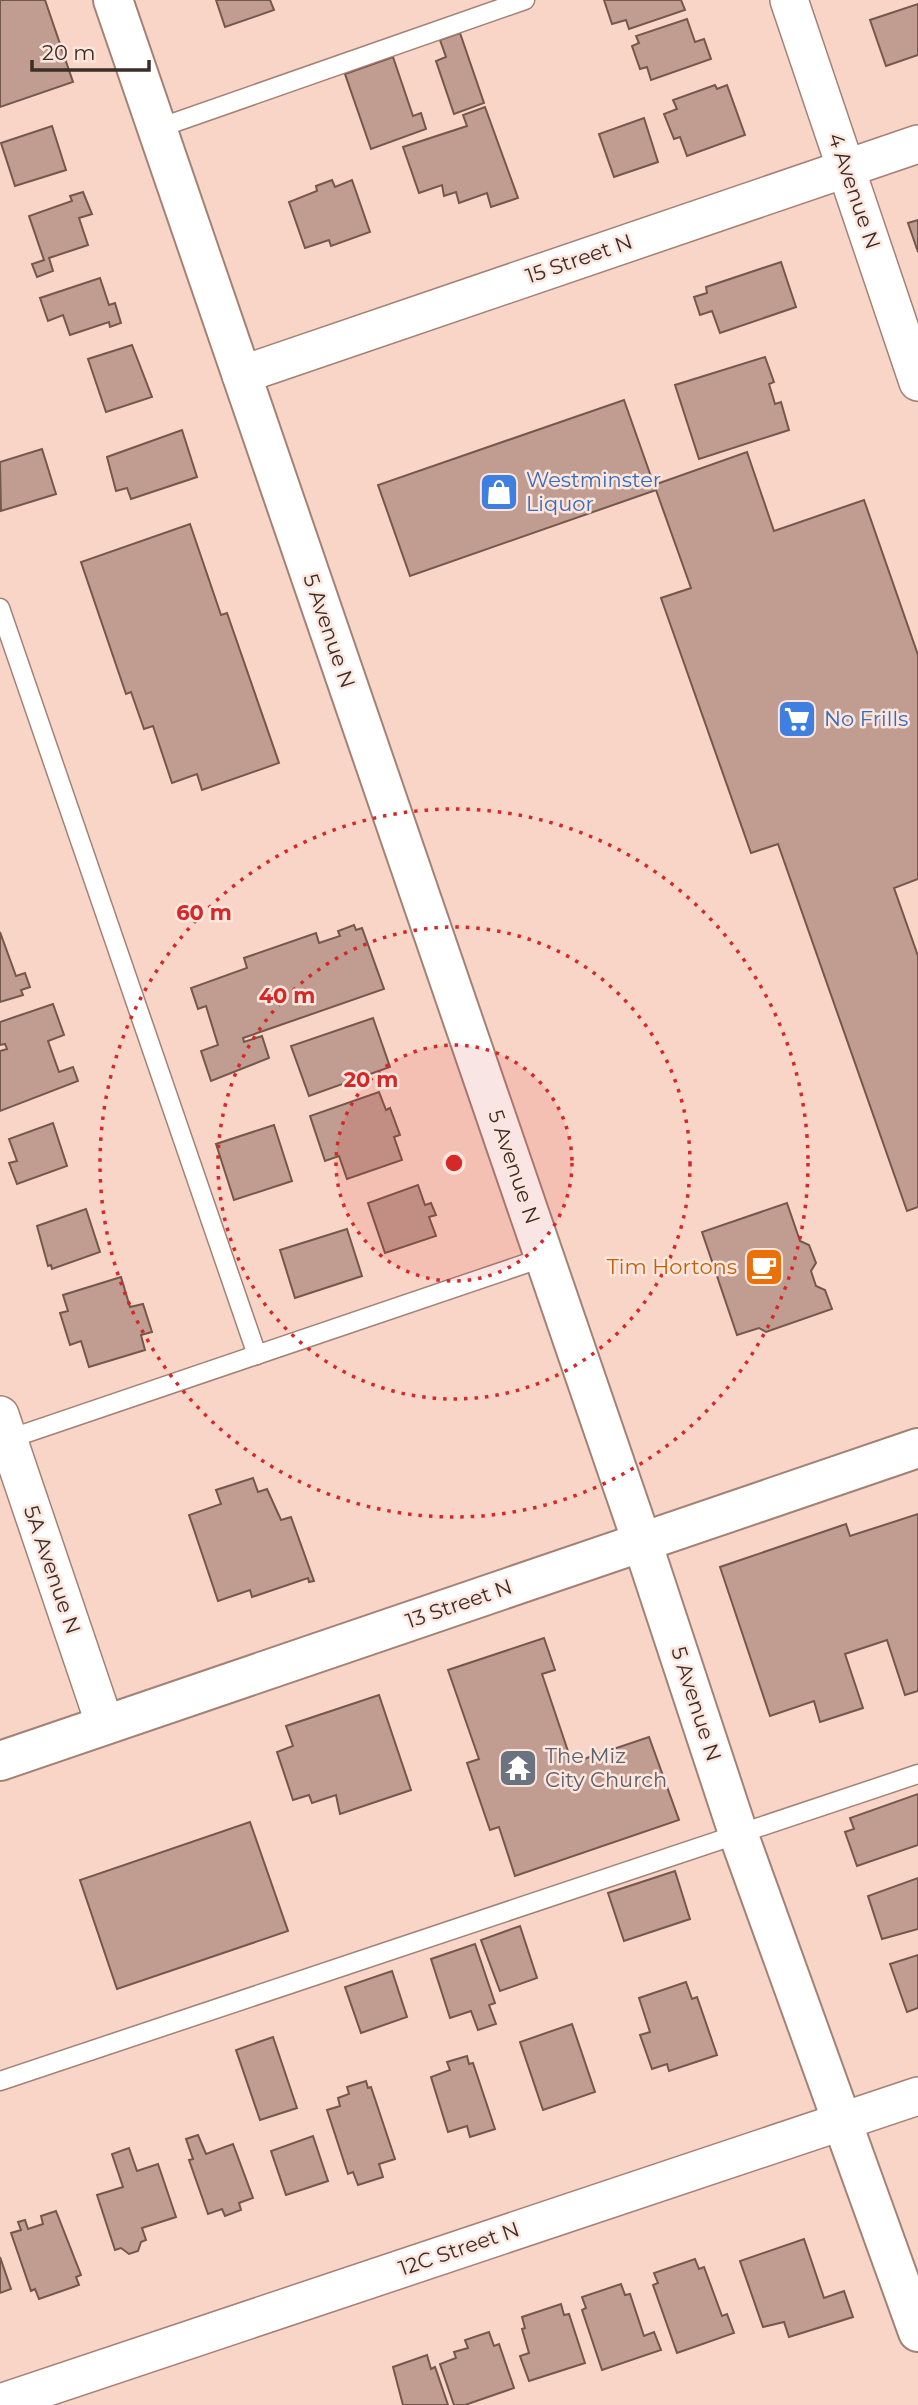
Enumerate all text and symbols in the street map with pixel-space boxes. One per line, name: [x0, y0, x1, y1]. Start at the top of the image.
scale bar: [32, 28, 149, 72]
text: 20 m: [42, 40, 96, 65]
street label: 4 Avenue N: [823, 129, 886, 252]
street label: 15 Street N: [522, 229, 635, 288]
place label: Westminster Liquor: [526, 467, 661, 516]
shop icon: Westminster Liquor: [478, 471, 520, 513]
street label: 5 Avenue N: [298, 570, 361, 691]
supermarket icon: No Frills: [776, 698, 818, 740]
place label: No Frills: [824, 706, 908, 731]
text: 60 m: [176, 900, 232, 925]
text: 40 m: [259, 983, 315, 1008]
text: 20 m: [344, 1067, 398, 1092]
street label: 5 Avenue N: [483, 1106, 546, 1227]
centre of rings: [442, 1151, 466, 1175]
cafe icon: Tim Hortons: [743, 1246, 785, 1288]
place label: Tim Hortons: [607, 1254, 737, 1279]
street label: 5A Avenue N: [19, 1502, 86, 1637]
street label: 13 Street N: [402, 1574, 515, 1633]
street label: 5 Avenue N: [666, 1643, 727, 1764]
place label: The Miz City Church: [545, 1743, 667, 1792]
temple icon: The Miz City Church: [497, 1747, 539, 1789]
street label: 12C Street N: [395, 2216, 522, 2281]

